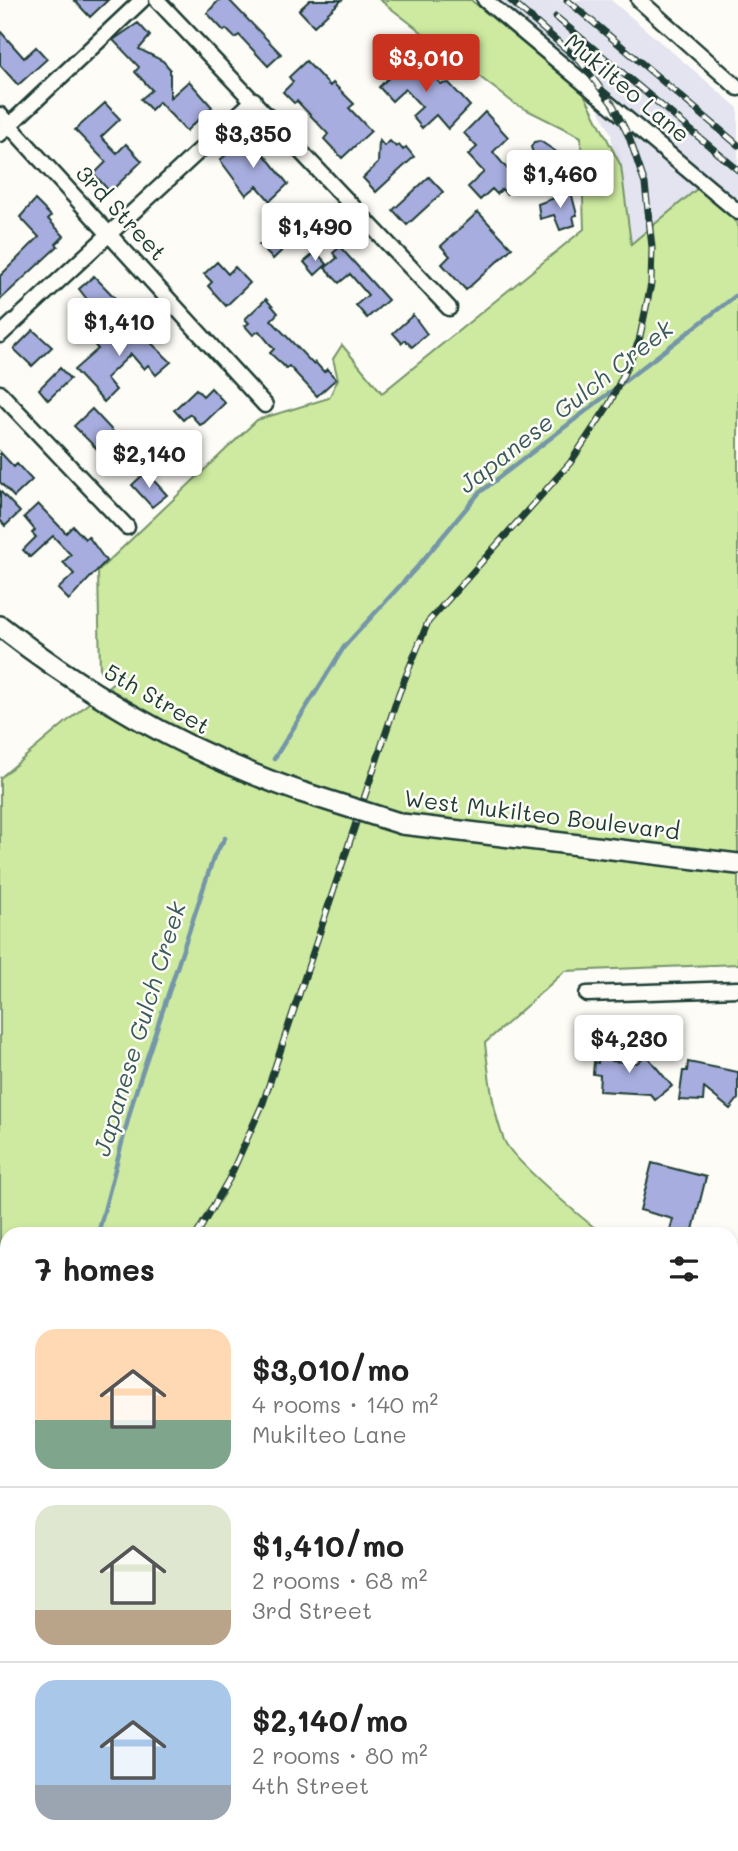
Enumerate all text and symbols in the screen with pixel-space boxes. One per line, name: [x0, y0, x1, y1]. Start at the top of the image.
street label: Mukilteo Lane: [559, 26, 697, 148]
pin: $3,010: [369, 34, 483, 94]
text: $3,010: [389, 42, 463, 72]
pin: $3,350: [196, 110, 310, 170]
text: $3,350: [214, 118, 292, 148]
pin: $1,460: [503, 150, 617, 210]
street label: 3rd Street: [70, 158, 174, 266]
text: $1,460: [523, 158, 597, 188]
pin: $1,490: [258, 204, 372, 263]
text: $1,490: [278, 211, 352, 241]
pin: $1,410: [62, 298, 176, 358]
text: $1,410: [83, 306, 155, 336]
water label: Japanese Gulch Creek: [451, 312, 680, 499]
pin: $2,140: [92, 430, 206, 490]
text: $2,140: [112, 438, 186, 468]
street label: 5th Street: [99, 656, 216, 740]
street label: West Mukilteo Boulevard: [403, 782, 682, 846]
water label: Japanese Gulch Creek: [85, 897, 192, 1159]
pin: $4,230: [572, 1016, 686, 1075]
text: $4,230: [590, 1023, 668, 1053]
text: 7 homes: [35, 1249, 155, 1289]
icon: filters: [665, 1250, 703, 1288]
text: $3,010/mo: [252, 1349, 409, 1389]
icon: home: [91, 1357, 175, 1441]
text: 4 rooms · 140 m²: [252, 1389, 438, 1419]
text: Mukilteo Lane: [252, 1419, 407, 1449]
text: $1,410/mo: [252, 1525, 404, 1565]
icon: home: [91, 1533, 175, 1617]
text: 2 rooms · 68 m²: [252, 1565, 427, 1595]
text: 3rd Street: [252, 1595, 372, 1625]
text: $2,140/mo: [252, 1700, 408, 1740]
icon: home: [91, 1708, 175, 1792]
text: 2 rooms · 80 m²: [252, 1740, 428, 1770]
text: 4th Street: [252, 1770, 369, 1800]

